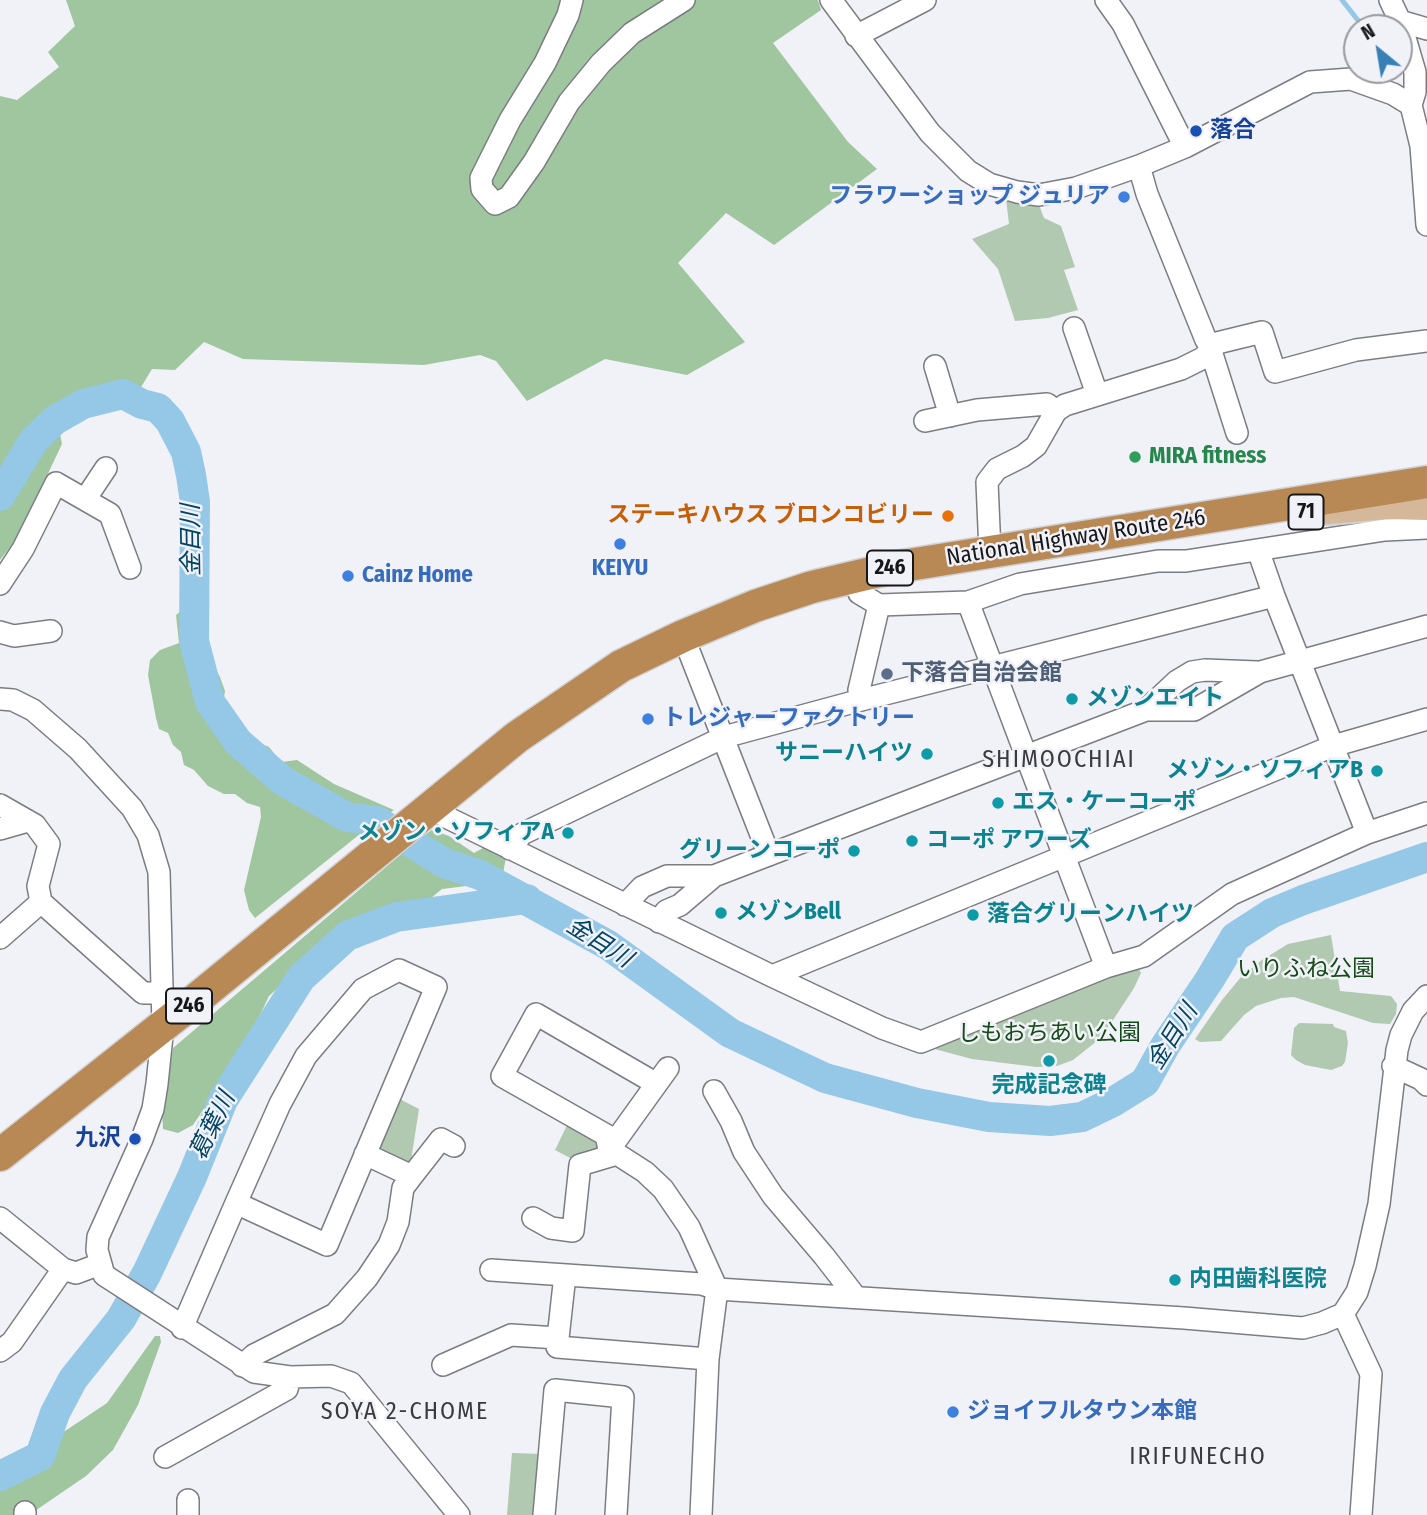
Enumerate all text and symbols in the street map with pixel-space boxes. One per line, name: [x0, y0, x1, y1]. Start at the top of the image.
north arrow: [1343, 14, 1413, 84]
text: N: [1358, 19, 1379, 45]
place label: 落合: [1210, 117, 1256, 145]
marker: 落合: [1188, 123, 1204, 139]
place label: フラワーショップ ジュリア: [829, 183, 1110, 211]
marker: フラワーショップ ジュリア: [1116, 189, 1132, 205]
place label: MIRA fitness: [1149, 443, 1266, 471]
marker: MIRA fitness: [1127, 449, 1143, 465]
road number: 71: [1288, 494, 1324, 530]
place label: ステーキハウス ブロンコビリー: [607, 502, 934, 530]
water label: 金目川: [177, 504, 207, 576]
street label: National Highway Route 246: [945, 504, 1207, 572]
marker: ステーキハウス ブロンコビリー: [940, 508, 956, 524]
marker: KEIYU: [612, 536, 628, 552]
road number: 246: [867, 550, 913, 586]
place label: KEIYU: [592, 555, 648, 583]
place label: Cainz Home: [362, 562, 473, 590]
marker: Cainz Home: [340, 568, 356, 584]
place label: 下落合自治会館: [901, 660, 1062, 688]
marker: 下落合自治会館: [879, 666, 895, 682]
place label: メゾンエイト: [1086, 685, 1224, 713]
marker: メゾンエイト: [1064, 691, 1080, 707]
place label: トレジャーファクトリー: [662, 705, 915, 733]
marker: トレジャーファクトリー: [640, 711, 656, 727]
place label: サニーハイツ: [775, 740, 913, 768]
marker: サニーハイツ: [919, 746, 935, 762]
district label: SHIMOOCHIAI: [984, 746, 1134, 774]
place label: メゾン・ソフィアB: [1166, 757, 1363, 785]
marker: メゾン・ソフィアB: [1369, 763, 1385, 779]
place label: エス・ケーコーポ: [1012, 789, 1196, 817]
marker: エス・ケーコーポ: [990, 795, 1006, 811]
place label: メゾン・ソフィアA: [358, 819, 554, 847]
marker: メゾン・ソフィアA: [560, 825, 576, 841]
place label: コーポ アワーズ: [926, 827, 1092, 855]
marker: コーポ アワーズ: [904, 833, 920, 849]
place label: グリーンコーポ: [679, 837, 840, 865]
marker: グリーンコーポ: [846, 843, 862, 859]
place label: メゾンBell: [735, 899, 841, 927]
place label: 落合グリーンハイツ: [987, 901, 1194, 929]
marker: メゾンBell: [713, 905, 729, 921]
marker: 落合グリーンハイツ: [965, 907, 981, 923]
water label: 金目川: [561, 912, 637, 974]
park label: いりふね公園: [1237, 956, 1375, 984]
road number: 246: [166, 988, 212, 1024]
water label: 金目川: [1142, 999, 1204, 1075]
park label: しもおちあい公園: [957, 1020, 1141, 1048]
marker: 完成記念碑: [1041, 1053, 1057, 1069]
place label: 完成記念碑: [992, 1072, 1106, 1100]
water label: 葛葉川: [184, 1087, 242, 1165]
place label: 九沢: [75, 1125, 121, 1153]
marker: 九沢: [127, 1131, 143, 1147]
place label: 内田歯科医院: [1189, 1266, 1327, 1294]
marker: 内田歯科医院: [1167, 1272, 1183, 1288]
district label: SOYA 2-CHOME: [322, 1398, 488, 1426]
place label: ジョイフルタウン本館: [967, 1398, 1197, 1426]
marker: ジョイフルタウン本館: [945, 1404, 961, 1420]
district label: IRIFUNECHO: [1130, 1443, 1266, 1471]

